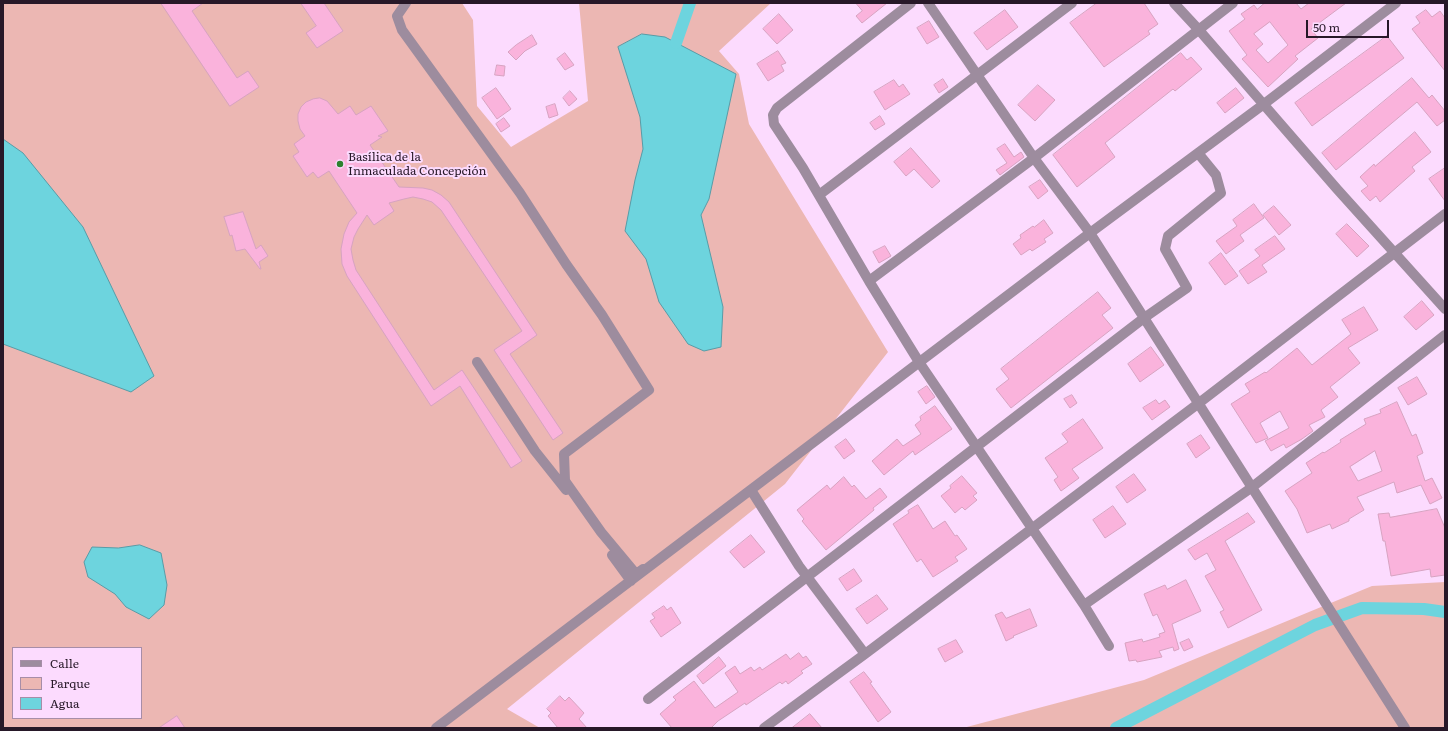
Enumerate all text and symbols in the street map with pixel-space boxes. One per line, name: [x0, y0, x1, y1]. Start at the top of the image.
scale bar: [1308, 12, 1391, 38]
text: 50 m: [1313, 18, 1340, 36]
place label: Basílica de la Inmaculada Concepción: [348, 150, 486, 178]
marker: Basílica de la Inmaculada Concepción: [335, 159, 345, 169]
legend: [12, 647, 142, 719]
text: Calle: [50, 654, 79, 672]
text: Parque: [50, 674, 90, 692]
text: Agua: [50, 694, 80, 712]

